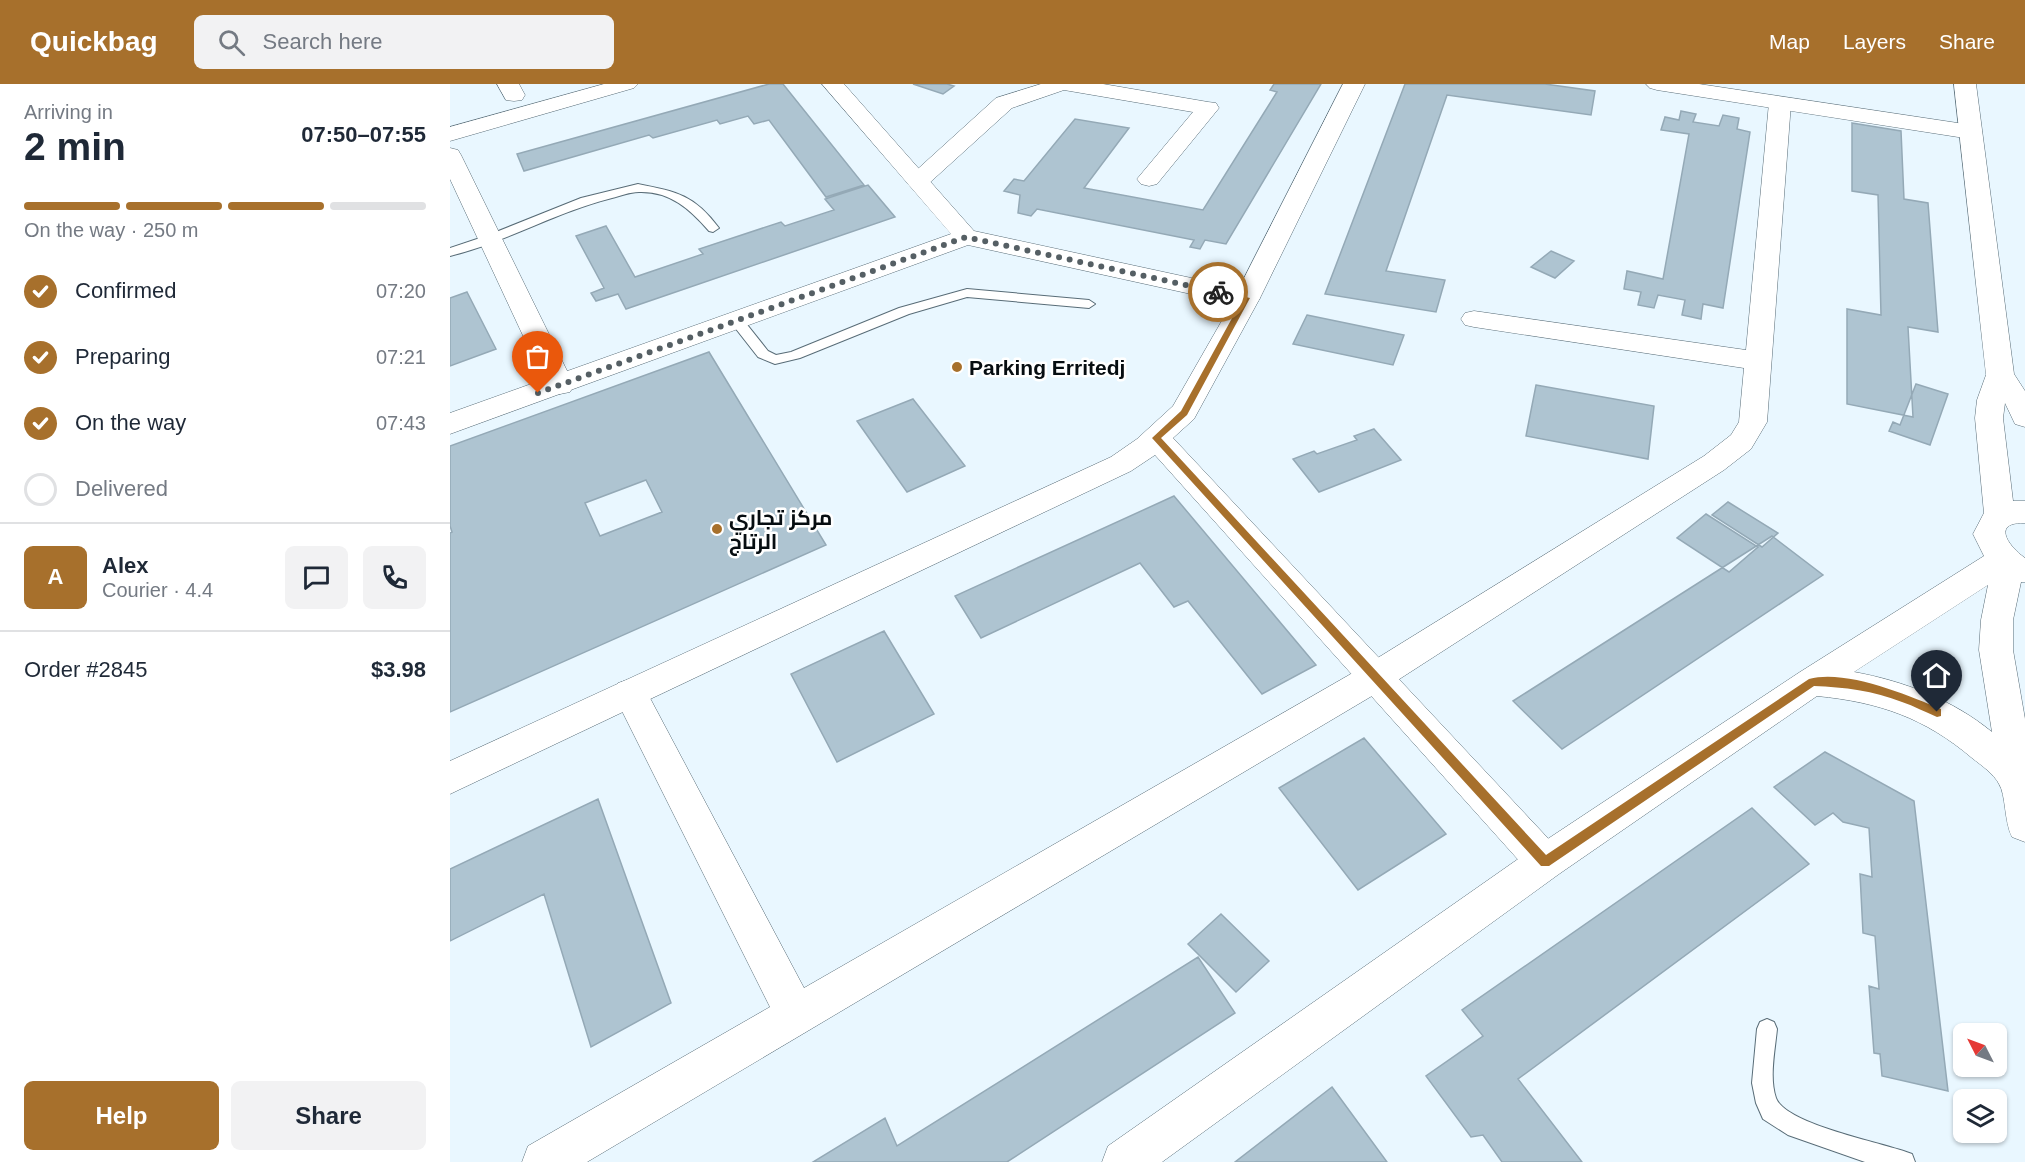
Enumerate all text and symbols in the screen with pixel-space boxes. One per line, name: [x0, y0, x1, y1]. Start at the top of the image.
search box: [194, 15, 614, 69]
text: Quickbag: [30, 26, 158, 57]
icon: search: [215, 26, 248, 59]
text: Search here: [263, 29, 382, 54]
text: Map: [1769, 30, 1810, 53]
text: Layers: [1843, 30, 1906, 53]
text: Share: [1939, 30, 1995, 53]
text: Arriving in: [24, 101, 113, 123]
text: 07:50–07:55: [301, 122, 426, 147]
text: 2 min: [24, 125, 126, 168]
text: On the way · 250 m: [24, 219, 199, 241]
courier: [1188, 262, 1248, 322]
icon: check: [24, 275, 57, 308]
icon: bike: [1202, 276, 1235, 309]
text: Confirmed: [75, 278, 176, 303]
text: 07:20: [376, 280, 426, 302]
pin: [512, 331, 563, 393]
icon: bag: [521, 340, 554, 373]
icon: check: [24, 341, 57, 374]
text: Preparing: [75, 344, 170, 369]
text: 07:21: [376, 346, 426, 368]
place label: Parking Erritedj: [969, 356, 1125, 379]
marker: Parking Erritedj: [950, 360, 964, 374]
icon: check: [24, 407, 57, 440]
text: On the way: [75, 410, 186, 435]
text: 07:43: [376, 412, 426, 434]
text: Delivered: [75, 476, 168, 501]
place label: مركز تجاري الرتاج: [729, 506, 832, 556]
marker: مركز تجاري الرتاج: [710, 522, 724, 536]
button: chat: [285, 546, 348, 609]
button: phone: [363, 546, 426, 609]
text: Alex: [102, 553, 148, 578]
text: A: [48, 564, 63, 589]
text: Courier · 4.4: [102, 579, 213, 601]
pin: [1911, 650, 1962, 712]
text: Order #2845: [24, 657, 148, 682]
text: $3.98: [371, 657, 426, 682]
icon: home: [1920, 659, 1953, 692]
north arrow: [1953, 1023, 2007, 1077]
map controls: [1953, 1023, 2007, 1143]
button: Help: [24, 1081, 219, 1150]
button: Share: [231, 1081, 426, 1150]
button: layers: [1953, 1089, 2007, 1143]

